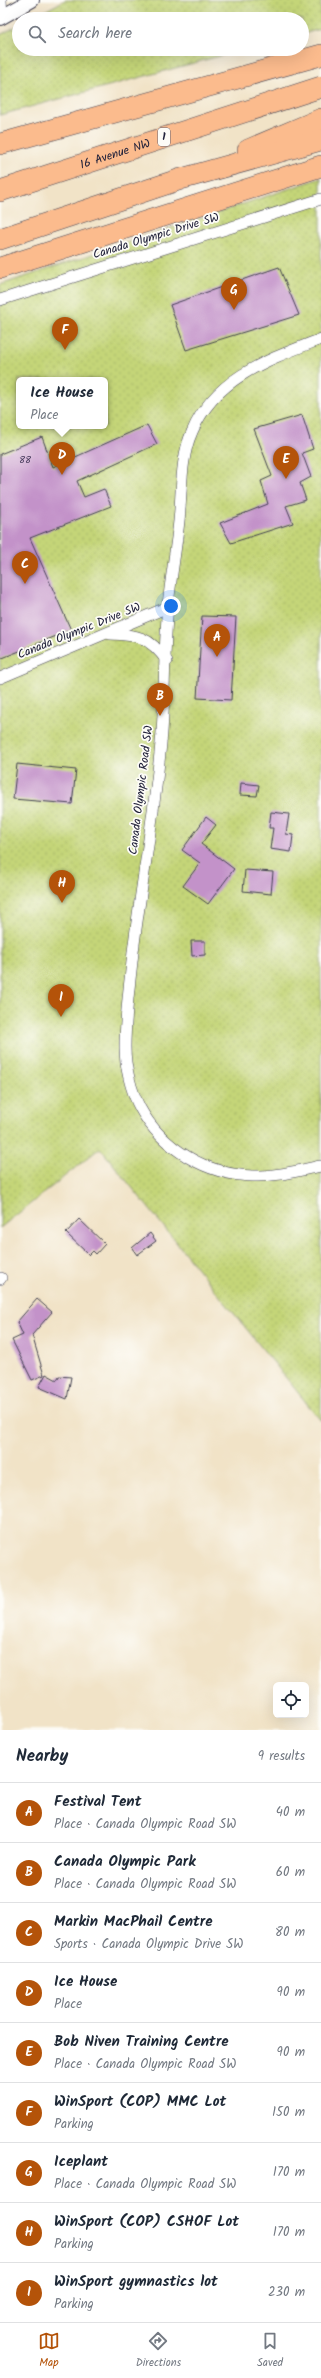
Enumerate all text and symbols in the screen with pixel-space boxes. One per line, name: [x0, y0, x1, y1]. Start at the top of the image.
search box: [12, 12, 309, 56]
text: Search here: [58, 22, 132, 46]
icon: search: [26, 23, 48, 45]
road number: 1: [158, 128, 170, 146]
street label: 16 Avenue NW: [77, 133, 153, 174]
street label: Canada Olympic Drive SW: [91, 208, 221, 264]
pin: G: [221, 277, 247, 310]
pin: F: [52, 317, 78, 350]
popup: [16, 377, 108, 429]
text: Ice House: [30, 381, 94, 405]
text: Place: [30, 405, 58, 426]
pin: D: [49, 442, 75, 475]
pin: E: [273, 446, 299, 479]
house number: 88: [19, 452, 32, 468]
pin: C: [12, 551, 38, 584]
your location: [161, 596, 181, 616]
street label: Canada Olympic Drive SW: [15, 598, 143, 664]
pin: A: [204, 624, 230, 657]
pin: B: [147, 683, 173, 716]
street label: Canada Olympic Road SW: [124, 724, 158, 856]
pin: H: [49, 870, 75, 903]
pin: I: [48, 984, 74, 1017]
map controls: [273, 1682, 309, 1718]
button: locate: [273, 1682, 309, 1718]
text: Nearby: [16, 1743, 68, 1770]
text: 9 results: [258, 1746, 305, 1767]
text: Festival Tent: [54, 1790, 141, 1814]
text: A: [25, 1802, 33, 1823]
text: 40 m: [276, 1802, 305, 1823]
text: Place · Canada Olympic Road SW: [54, 1814, 236, 1835]
text: Canada Olympic Park: [54, 1850, 196, 1874]
text: B: [25, 1862, 33, 1883]
text: 60 m: [276, 1862, 305, 1883]
text: Place · Canada Olympic Road SW: [54, 1874, 236, 1895]
text: Markin MacPhail Centre: [54, 1910, 213, 1934]
text: C: [25, 1922, 33, 1943]
text: 80 m: [275, 1922, 305, 1943]
text: Sports · Canada Olympic Drive SW: [54, 1934, 243, 1955]
text: Ice House: [54, 1970, 117, 1994]
text: D: [25, 1982, 33, 2003]
text: 90 m: [277, 1982, 305, 2003]
text: Place: [54, 1994, 82, 2015]
text: Bob Niven Training Centre: [54, 2030, 229, 2054]
text: E: [25, 2042, 33, 2063]
text: 90 m: [277, 2042, 305, 2063]
text: Place · Canada Olympic Road SW: [54, 2054, 236, 2075]
text: WinSport (COP) MMC Lot: [54, 2090, 226, 2114]
text: F: [25, 2102, 33, 2123]
text: 150 m: [272, 2102, 305, 2123]
text: Parking: [54, 2114, 94, 2135]
text: Iceplant: [54, 2150, 108, 2174]
text: G: [25, 2162, 33, 2183]
text: 170 m: [273, 2162, 305, 2183]
text: Place · Canada Olympic Road SW: [54, 2174, 236, 2195]
text: WinSport (COP) CSHOF Lot: [54, 2210, 239, 2234]
text: H: [25, 2222, 33, 2243]
text: 170 m: [273, 2222, 305, 2243]
text: Parking: [54, 2234, 94, 2255]
text: WinSport gymnastics lot: [54, 2270, 218, 2294]
text: I: [27, 2282, 31, 2303]
text: 230 m: [268, 2282, 305, 2303]
text: Parking: [54, 2294, 94, 2315]
tab: Map: [38, 2330, 60, 2372]
tab: Directions: [136, 2330, 181, 2372]
tab: Saved: [257, 2330, 283, 2372]

